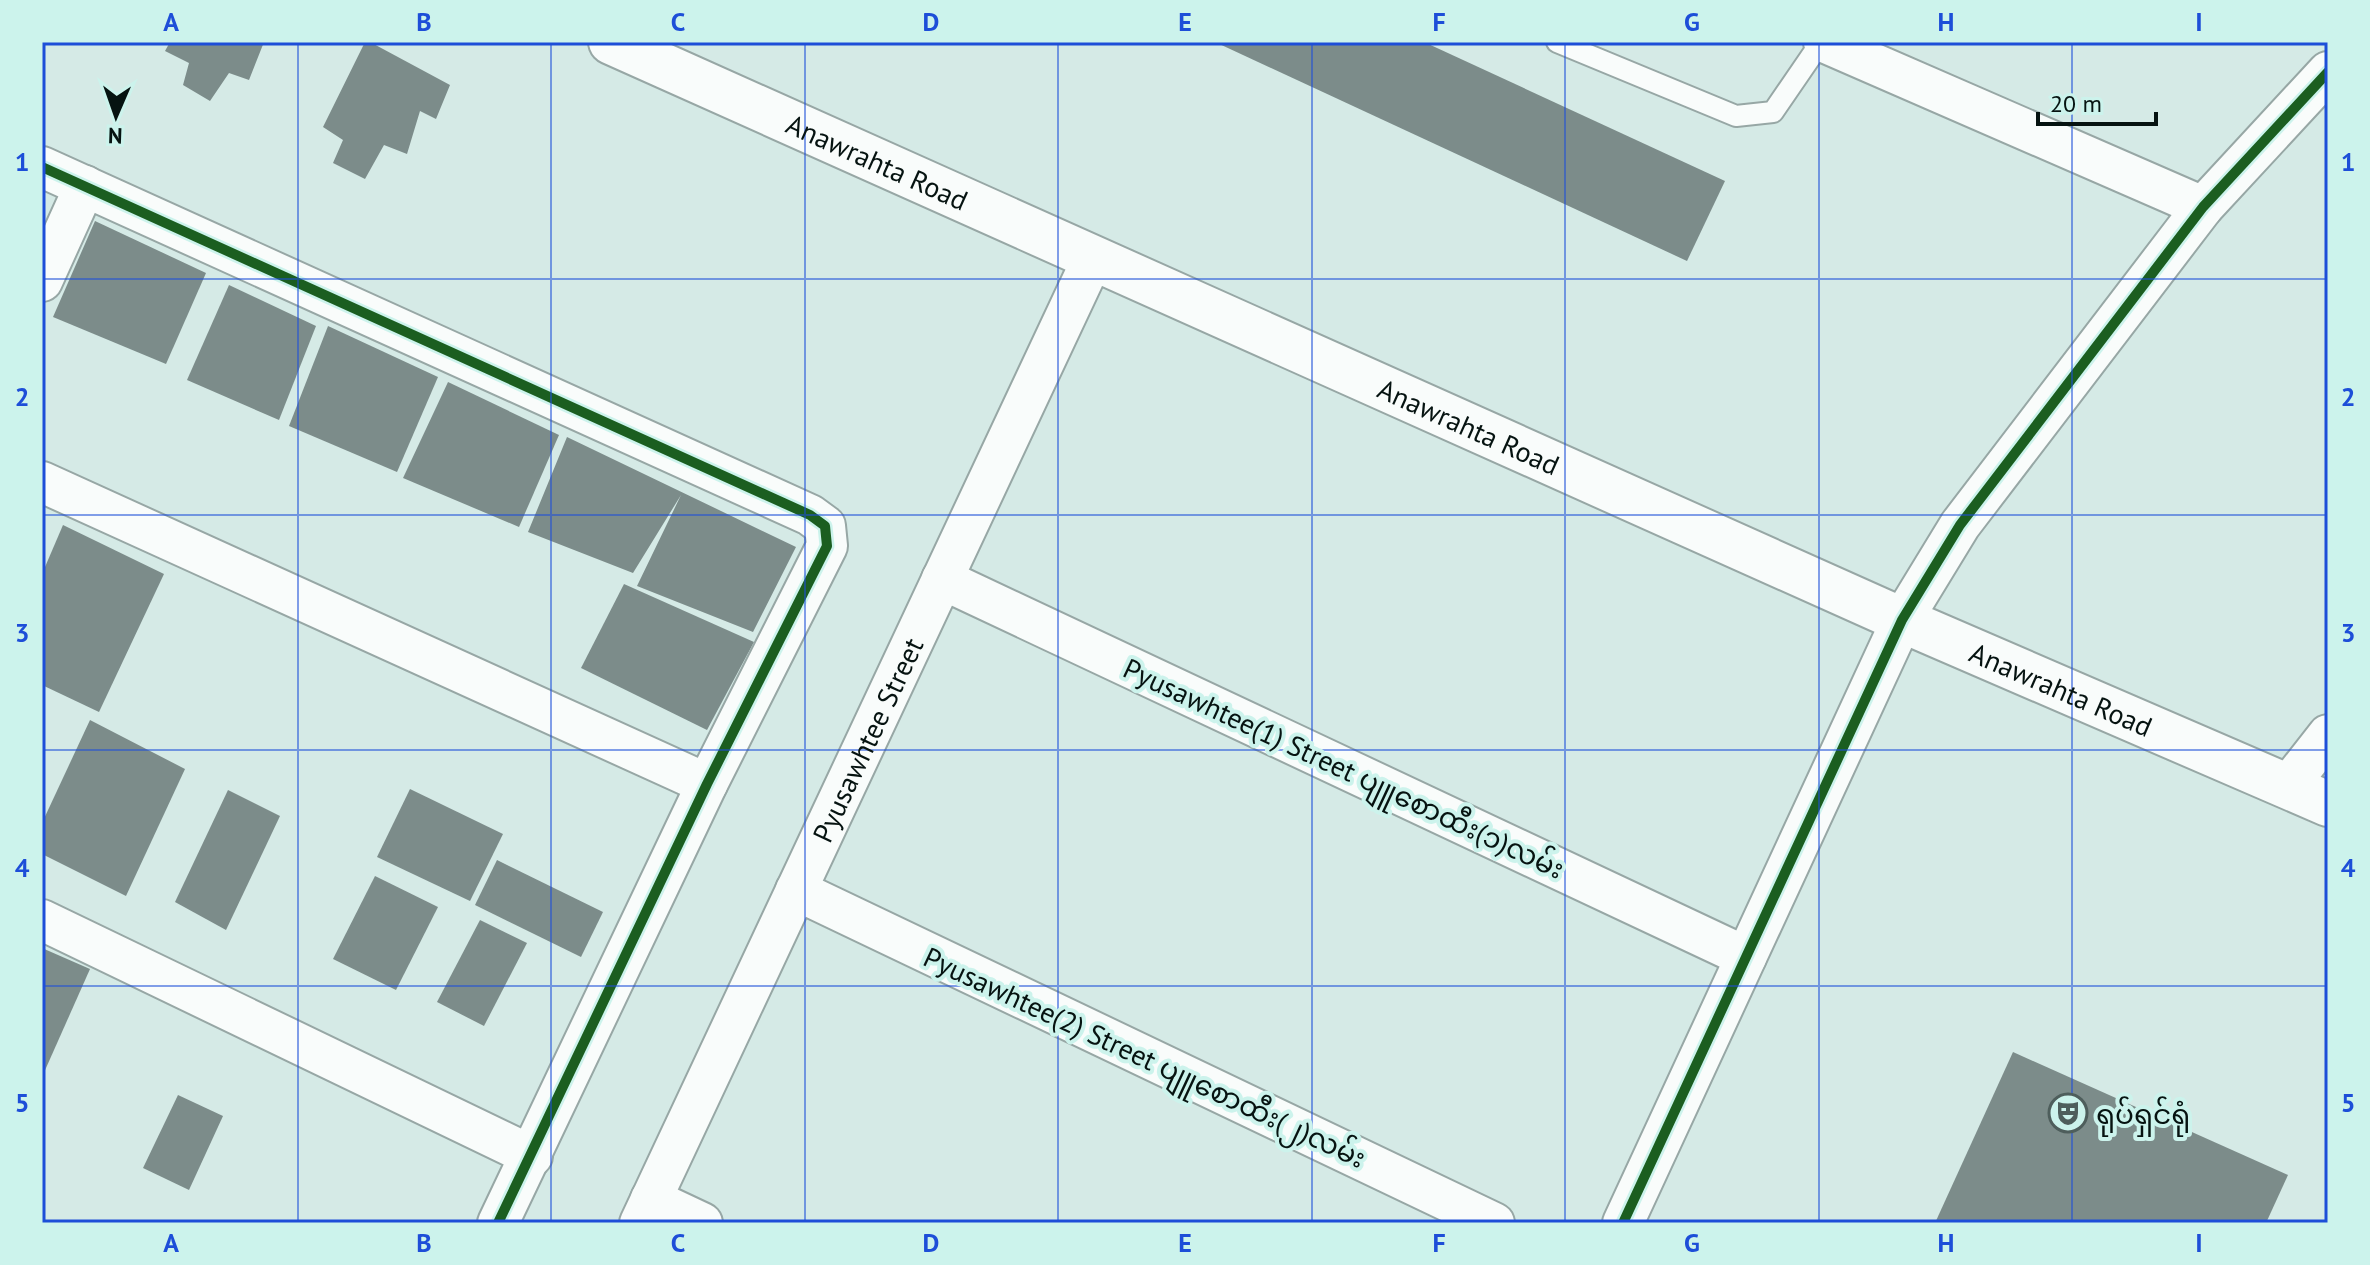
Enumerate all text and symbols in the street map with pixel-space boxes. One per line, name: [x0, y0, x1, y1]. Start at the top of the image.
text: A: [163, 5, 179, 38]
text: B: [416, 5, 432, 38]
text: C: [671, 5, 685, 38]
text: D: [923, 5, 939, 38]
text: E: [1178, 5, 1192, 38]
text: F: [1432, 5, 1446, 38]
text: G: [1684, 5, 1700, 38]
text: H: [1938, 5, 1954, 38]
text: I: [2195, 5, 2203, 38]
north arrow: [76, 76, 156, 156]
scale bar: [2038, 76, 2156, 126]
text: 20 m: [2050, 88, 2102, 119]
street label: Anawrahta Road: [781, 105, 974, 218]
text: N: [108, 122, 123, 150]
text: 1: [15, 145, 29, 178]
text: 1: [2341, 145, 2355, 178]
street label: Anawrahta Road: [1372, 369, 1566, 483]
text: 2: [15, 380, 29, 413]
text: 2: [2341, 380, 2355, 413]
text: 3: [15, 616, 29, 649]
text: 3: [2341, 616, 2355, 649]
street label: Pyusawhtee Street: [803, 631, 931, 848]
street label: Anawrahta Road: [1964, 633, 2158, 744]
street label: Pyusawhtee(1) Street ပျူစောထီး(၁)လမ်း: [1115, 649, 1570, 891]
text: 4: [15, 851, 30, 884]
text: 4: [2341, 851, 2356, 884]
street label: Pyusawhtee(2) Street ပျူစောထီး(၂)လမ်း: [916, 938, 1372, 1181]
text: 5: [15, 1086, 29, 1119]
text: 5: [2341, 1086, 2355, 1119]
theatre icon: ရုပ်ရှင်ရုံ: [2047, 1092, 2089, 1134]
place label: ရုပ်ရှင်ရုံ: [2096, 1095, 2190, 1137]
text: A: [163, 1226, 179, 1259]
text: B: [416, 1226, 432, 1259]
text: C: [671, 1226, 685, 1259]
text: D: [923, 1226, 939, 1259]
text: E: [1178, 1226, 1192, 1259]
text: F: [1432, 1226, 1446, 1259]
text: G: [1684, 1226, 1700, 1259]
text: H: [1938, 1226, 1954, 1259]
text: I: [2195, 1226, 2203, 1259]

